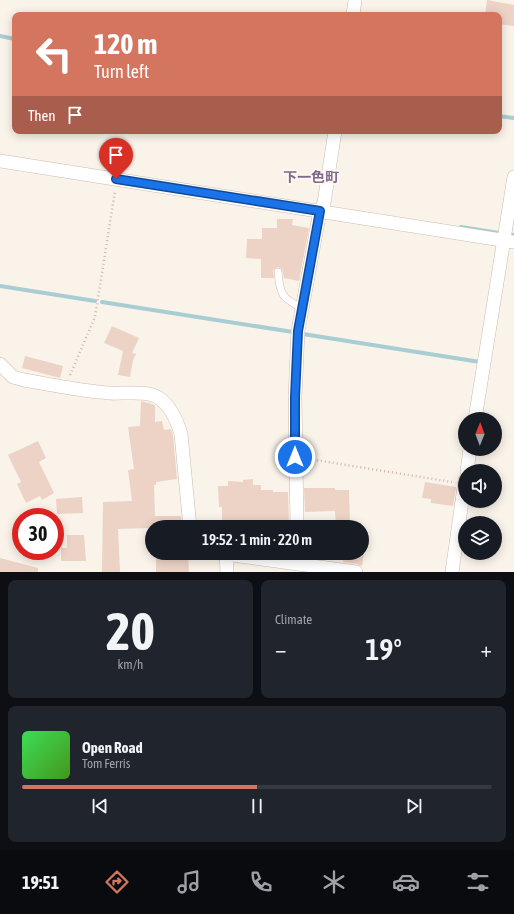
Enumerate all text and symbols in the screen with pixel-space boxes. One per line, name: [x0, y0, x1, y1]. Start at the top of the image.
icon: left: [28, 28, 80, 80]
text: 120 m: [94, 28, 157, 60]
text: Turn left: [94, 61, 149, 82]
icon: arrive: [64, 104, 86, 126]
text: Then: [28, 107, 56, 124]
pin: [99, 138, 133, 179]
icon: arrive: [105, 144, 127, 166]
district label: 下一色町: [283, 169, 339, 185]
north arrow: [458, 412, 502, 456]
map controls: [458, 412, 502, 560]
position arrow: [274, 436, 316, 478]
button: sound: [458, 464, 502, 508]
speed limit sign: 30: [12, 508, 64, 560]
button: layers: [458, 516, 502, 560]
text: 19:52 · 1 min · 220 m: [202, 531, 312, 548]
text: 20: [106, 601, 155, 661]
text: Climate: [275, 612, 312, 627]
text: 19°: [365, 632, 402, 666]
text: −: [275, 636, 286, 662]
text: +: [481, 636, 492, 662]
text: km/h: [118, 657, 143, 672]
text: Open Road: [82, 739, 143, 756]
text: Tom Ferris: [82, 756, 130, 771]
icon: previous: [89, 795, 111, 817]
icon: pause: [246, 795, 268, 817]
icon: next: [403, 795, 425, 817]
icon: directions: [103, 868, 131, 896]
icon: music: [175, 868, 203, 896]
icon: phone: [247, 868, 275, 896]
icon: climate: [320, 868, 348, 896]
icon: car: [392, 868, 420, 896]
icon: filters: [464, 868, 492, 896]
text: 19:51: [22, 872, 59, 893]

